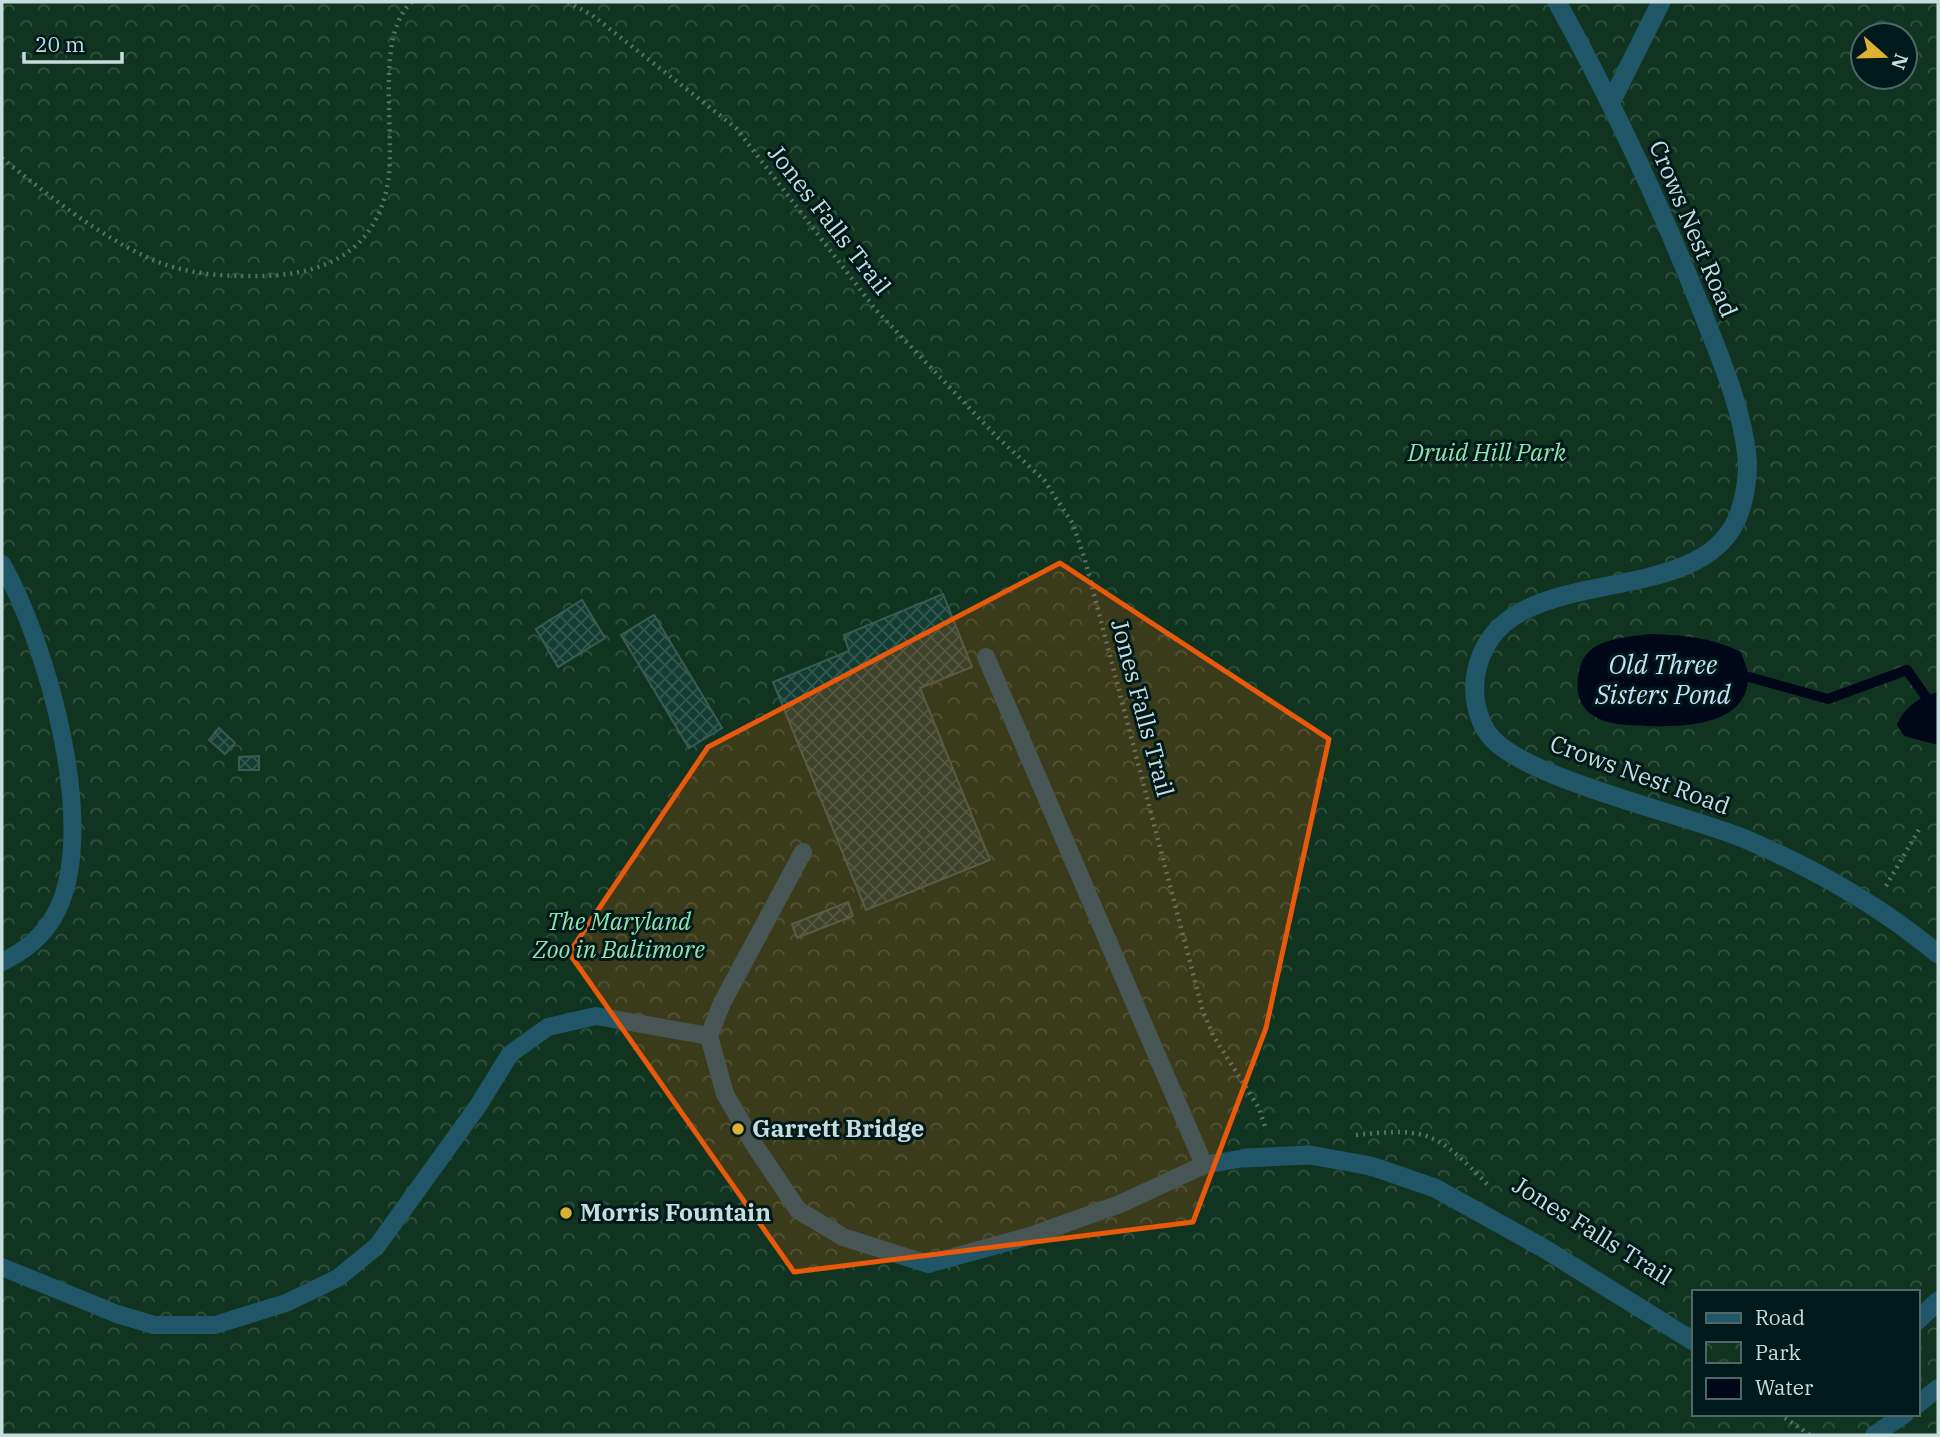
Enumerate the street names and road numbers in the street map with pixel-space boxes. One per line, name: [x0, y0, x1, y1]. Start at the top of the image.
street label: Crows Nest Road: [1642, 135, 1746, 322]
street label: Jones Falls Trail: [761, 138, 899, 301]
street label: Jones Falls Trail: [1104, 616, 1182, 800]
street label: Crows Nest Road: [1546, 727, 1735, 821]
street label: Jones Falls Trail: [1507, 1168, 1678, 1292]

